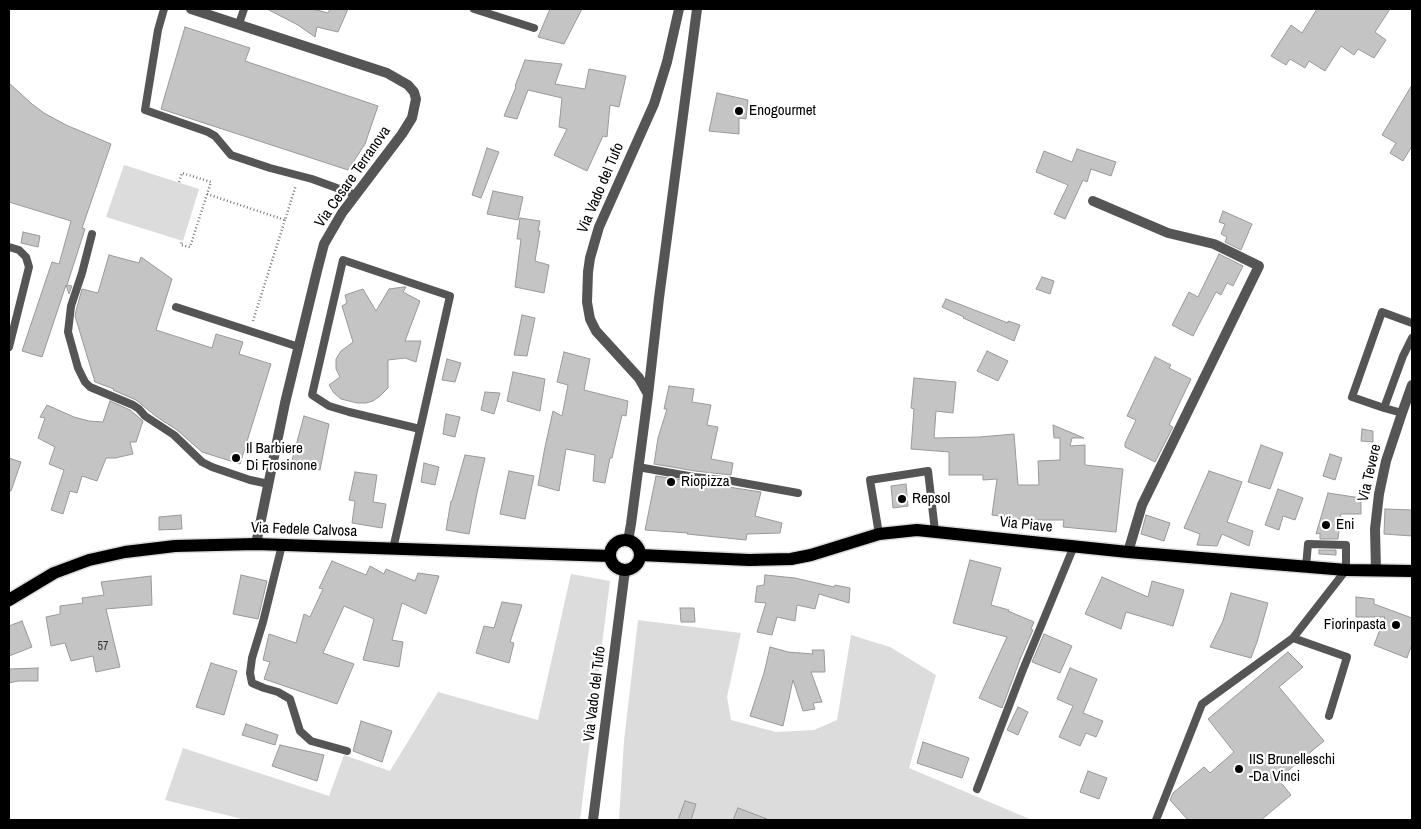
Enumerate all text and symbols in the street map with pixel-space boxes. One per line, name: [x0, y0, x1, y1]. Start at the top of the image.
place label: Enogourmet: [749, 102, 816, 120]
marker: Enogourmet: [733, 105, 745, 117]
street label: Via Cesare Terranova: [311, 123, 395, 231]
street label: Via Vado del Tufo: [574, 140, 628, 236]
place label: Il Barbiere Di Frosinone: [246, 440, 317, 475]
street label: Via Tevere: [1355, 442, 1385, 504]
marker: Il Barbiere Di Frosinone: [230, 452, 242, 464]
place label: Riopizza: [681, 473, 730, 491]
marker: Riopizza: [665, 476, 677, 488]
place label: Repsol: [912, 490, 950, 508]
marker: Repsol: [896, 493, 908, 505]
street label: Via Piave: [999, 513, 1053, 537]
place label: Eni: [1336, 516, 1354, 534]
street label: Via Fedele Calvosa: [250, 519, 358, 541]
marker: Eni: [1320, 519, 1332, 531]
place label: Fiorinpasta: [1324, 616, 1386, 634]
marker: Fiorinpasta: [1390, 619, 1402, 631]
house number: 57: [98, 640, 108, 654]
street label: Via Vado del Tufo: [580, 645, 610, 743]
place label: IIS Brunelleschi -Da Vinci: [1249, 751, 1335, 786]
marker: IIS Brunelleschi -Da Vinci: [1233, 763, 1245, 775]

